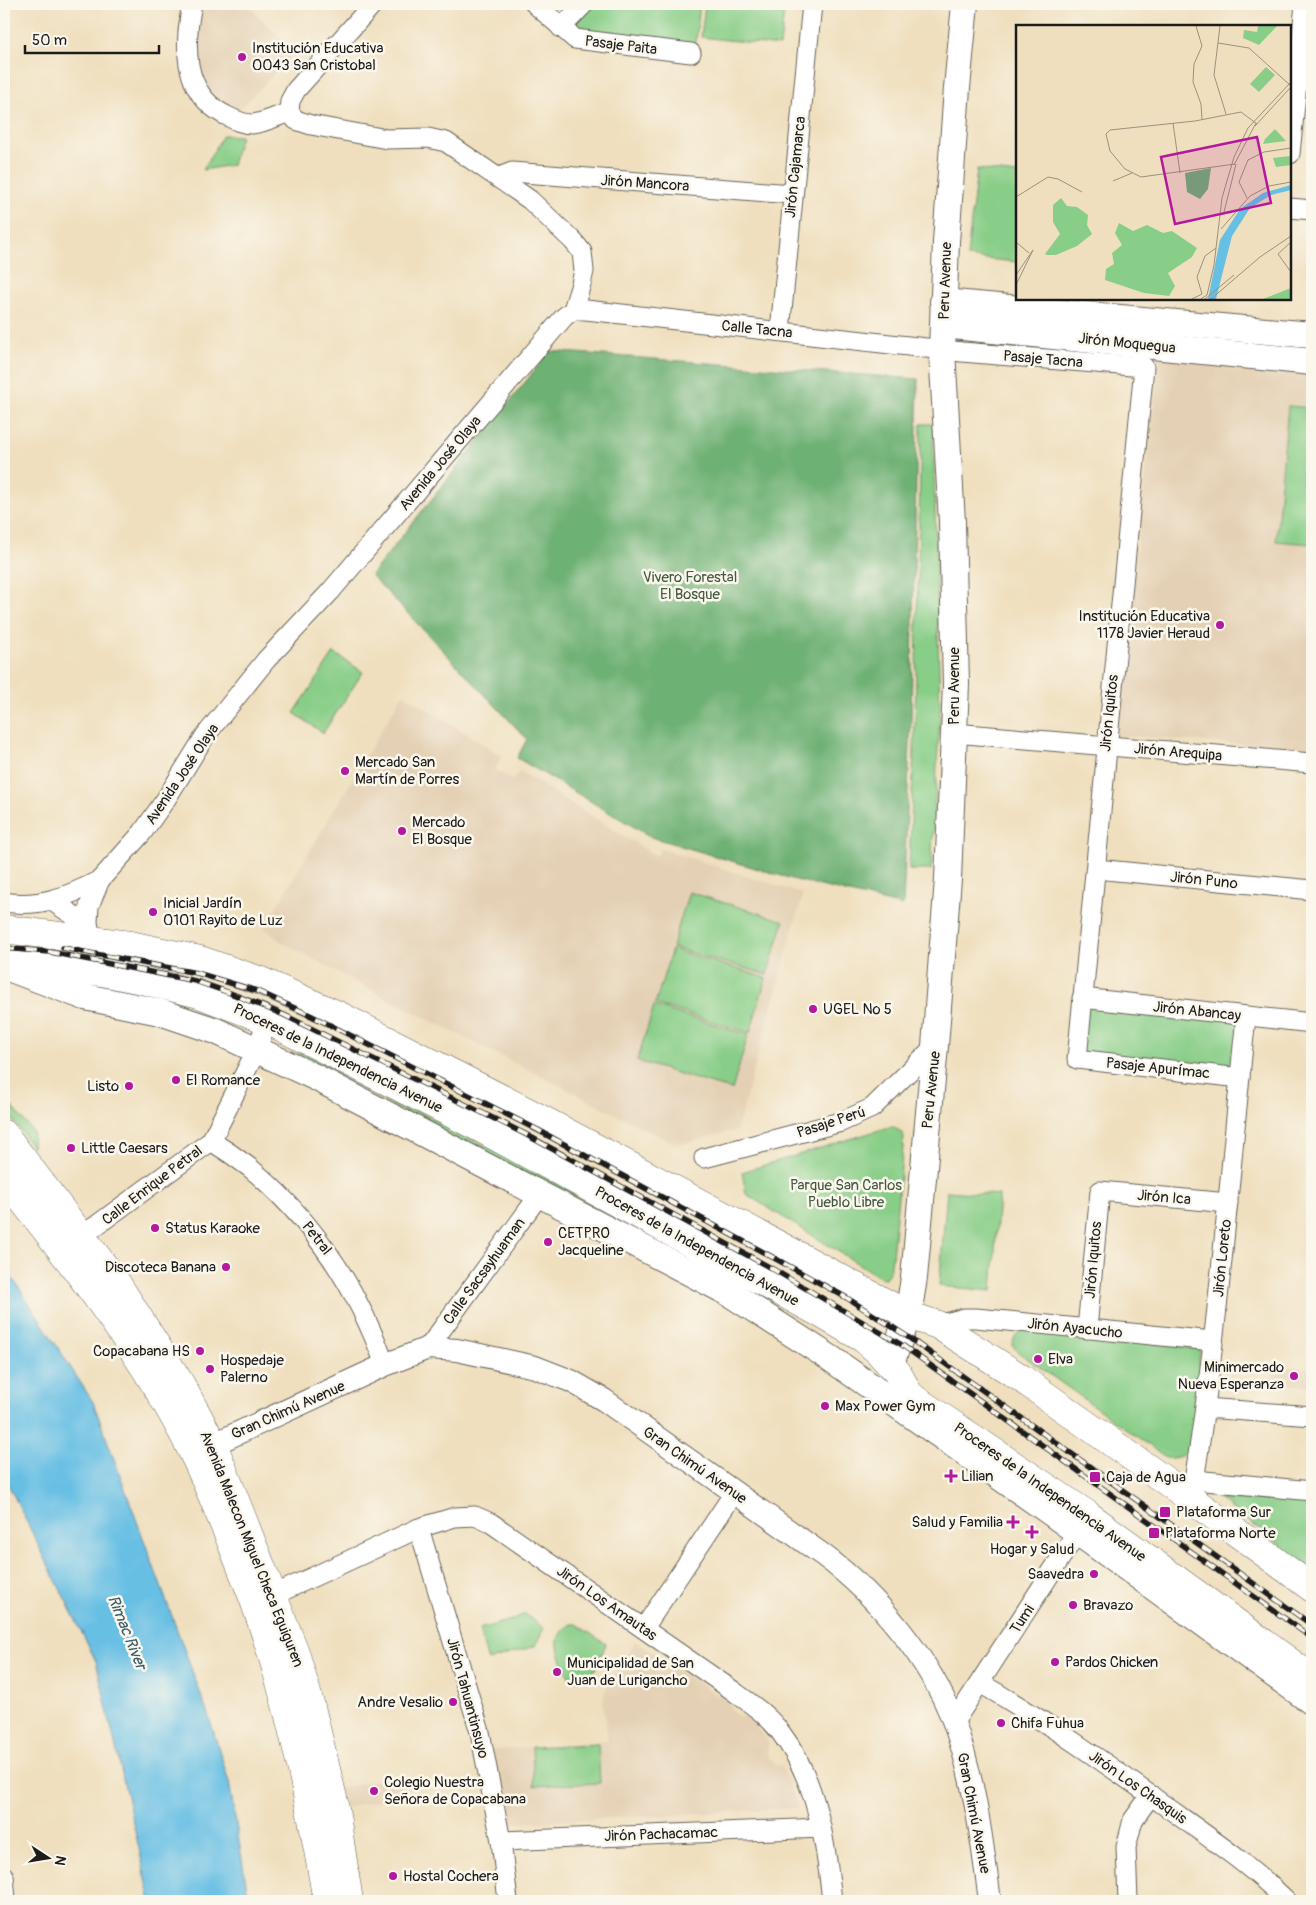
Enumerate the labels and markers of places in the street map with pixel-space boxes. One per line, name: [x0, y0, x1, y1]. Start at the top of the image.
place label: Institución Educativa 0043 San Cristobal: [252, 39, 383, 75]
marker: Institución Educativa 0043 San Cristobal: [236, 51, 248, 63]
place label: Institución Educativa 1178 Javier Heraud: [1079, 607, 1210, 643]
marker: Institución Educativa 1178 Javier Heraud: [1214, 619, 1226, 631]
place label: Mercado San Martín de Porres: [355, 753, 459, 789]
marker: Mercado San Martín de Porres: [339, 765, 351, 777]
place label: Mercado El Bosque: [412, 813, 472, 849]
marker: Mercado El Bosque: [396, 825, 408, 837]
place label: Inicial Jardín 0101 Rayito de Luz: [163, 894, 283, 930]
marker: Inicial Jardín 0101 Rayito de Luz: [147, 906, 159, 918]
place label: UGEL Nº 5: [823, 1000, 892, 1019]
marker: UGEL Nº 5: [807, 1003, 819, 1015]
place label: El Romance: [186, 1071, 261, 1090]
marker: El Romance: [170, 1074, 182, 1086]
place label: Listo: [87, 1077, 119, 1096]
marker: Listo: [123, 1080, 135, 1092]
place label: Little Caesars: [81, 1139, 168, 1158]
marker: Little Caesars: [65, 1142, 77, 1154]
place label: Status Karaoke: [165, 1219, 261, 1238]
marker: Status Karaoke: [149, 1222, 161, 1234]
place label: CETPRO Jacqueline: [558, 1224, 624, 1260]
marker: CETPRO Jacqueline: [542, 1236, 554, 1248]
place label: Discoteca Banana: [105, 1258, 216, 1277]
marker: Discoteca Banana: [220, 1261, 232, 1273]
place label: Copacabana HS: [93, 1342, 190, 1361]
marker: Copacabana HS: [194, 1345, 206, 1357]
place label: Elva: [1048, 1350, 1073, 1369]
place label: Hospedaje Palerno: [220, 1351, 285, 1387]
marker: Elva: [1032, 1353, 1044, 1365]
place label: Minimercado Nueva Esperanza: [1178, 1358, 1284, 1394]
marker: Hospedaje Palerno: [204, 1363, 216, 1375]
marker: Minimercado Nueva Esperanza: [1288, 1370, 1300, 1382]
place label: Max Power Gym: [835, 1397, 936, 1416]
marker: Max Power Gym: [819, 1400, 831, 1412]
place label: Lilian: [961, 1467, 993, 1486]
place label: Caja de Agua: [1106, 1468, 1186, 1487]
marker: Lilian: [945, 1470, 957, 1482]
marker: Caja de Agua: [1088, 1470, 1102, 1484]
place label: Plataforma Sur: [1176, 1503, 1272, 1522]
marker: Plataforma Sur: [1158, 1505, 1172, 1519]
place label: Salud y Familia: [912, 1513, 1003, 1532]
marker: Salud y Familia: [1007, 1516, 1019, 1528]
place label: Plataforma Norte: [1165, 1524, 1276, 1543]
marker: Hogar y Salud: [1026, 1526, 1038, 1538]
marker: Plataforma Norte: [1147, 1526, 1161, 1540]
place label: Hogar y Salud: [990, 1540, 1074, 1559]
place label: Saavedra: [1027, 1565, 1084, 1584]
marker: Saavedra: [1088, 1568, 1100, 1580]
place label: Bravazo: [1083, 1596, 1133, 1615]
marker: Bravazo: [1067, 1599, 1079, 1611]
place label: Pardos Chicken: [1065, 1653, 1158, 1672]
place label: Municipalidad de San Juan de Lurigancho: [567, 1654, 694, 1690]
marker: Pardos Chicken: [1049, 1656, 1061, 1668]
marker: Municipalidad de San Juan de Lurigancho: [551, 1666, 563, 1678]
place label: Andre Vesalio: [357, 1693, 443, 1712]
marker: Andre Vesalio: [447, 1696, 459, 1708]
place label: Chifa Fuhua: [1011, 1714, 1084, 1733]
marker: Chifa Fuhua: [995, 1717, 1007, 1729]
place label: Colegio Nuestra Señora de Copacabana: [384, 1773, 526, 1809]
marker: Colegio Nuestra Señora de Copacabana: [368, 1785, 380, 1797]
place label: Hostal Cochera: [403, 1867, 499, 1886]
marker: Hostal Cochera: [387, 1870, 399, 1882]

